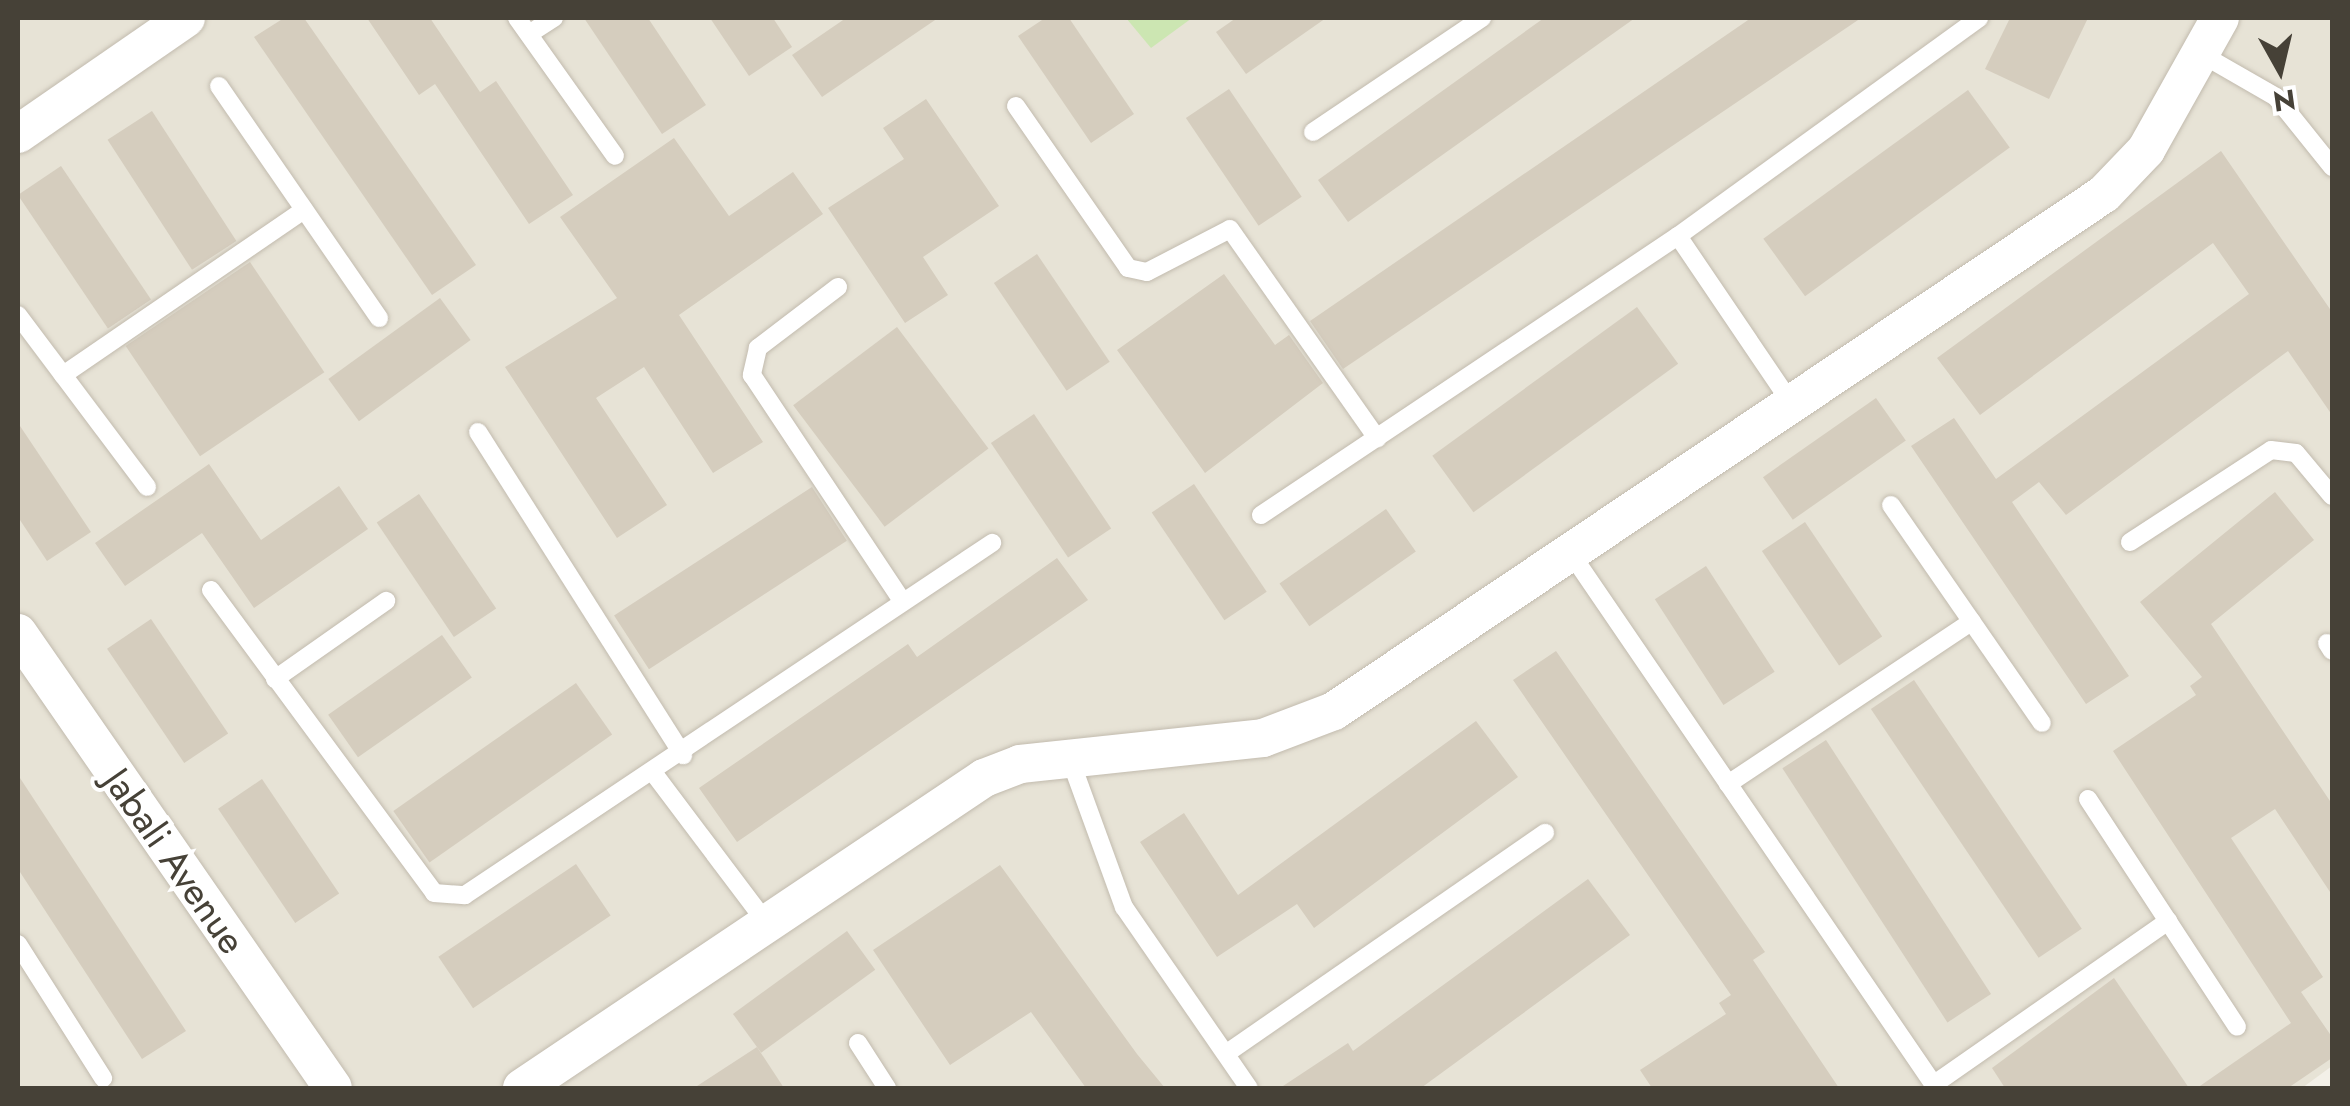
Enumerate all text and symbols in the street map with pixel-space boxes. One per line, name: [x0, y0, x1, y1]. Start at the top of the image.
north arrow: [2230, 20, 2330, 120]
text: N: [2270, 78, 2298, 122]
street label: Jabali Avenue: [94, 760, 256, 962]

